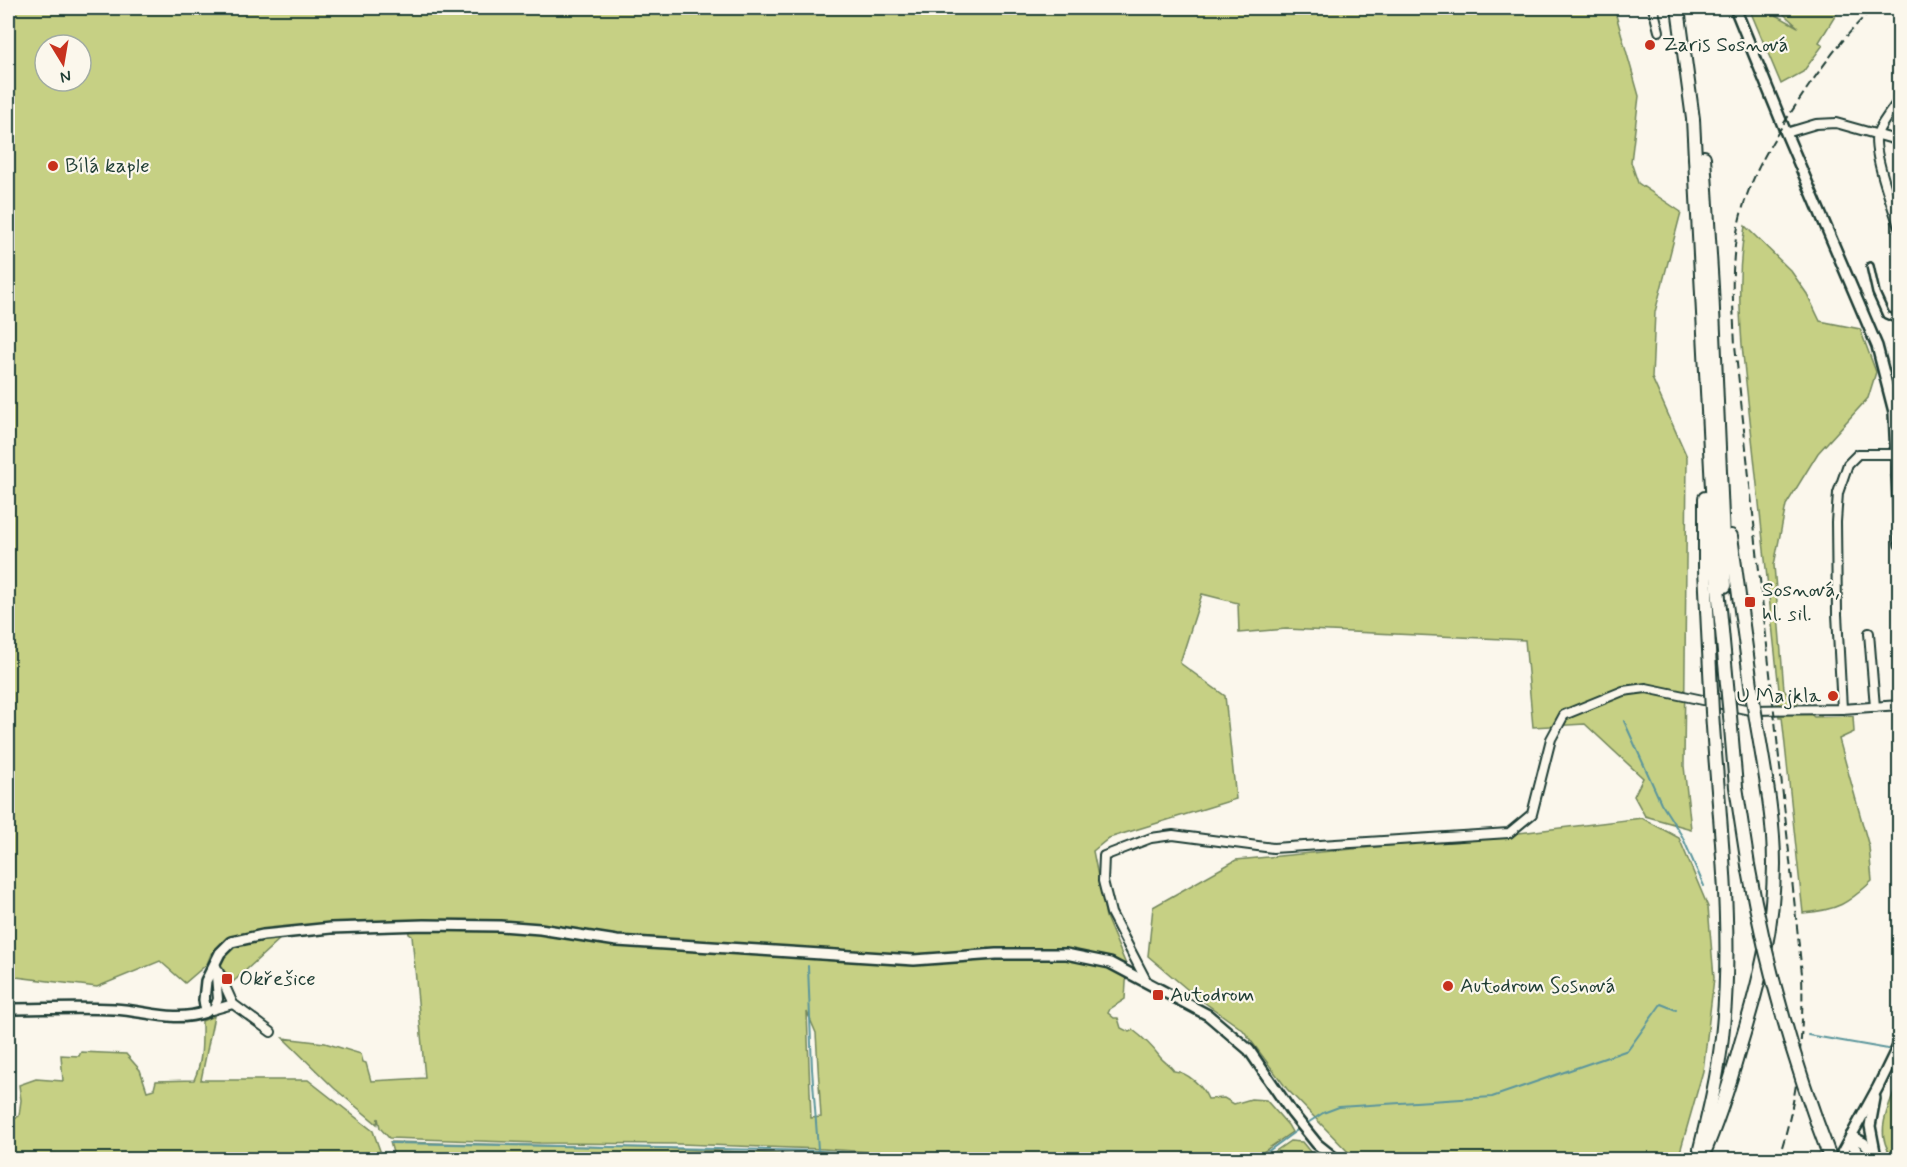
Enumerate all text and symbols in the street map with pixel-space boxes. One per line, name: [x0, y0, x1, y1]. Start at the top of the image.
place label: Zaris Sosnová: [1662, 31, 1789, 59]
north arrow: [33, 33, 93, 93]
marker: Zaris Sosnová: [1643, 38, 1657, 52]
text: N: [58, 65, 73, 88]
place label: Bílá kaple: [65, 152, 150, 180]
marker: Bílá kaple: [46, 159, 60, 173]
place label: Sosnová, hl. sil.: [1762, 576, 1840, 628]
marker: Sosnová, hl. sil.: [1743, 595, 1757, 609]
place label: U Majkla: [1737, 682, 1821, 710]
marker: U Majkla: [1826, 689, 1840, 703]
place label: Okřešice: [239, 965, 316, 993]
marker: Okřešice: [220, 972, 234, 986]
place label: Autodrom Sosnová: [1460, 972, 1615, 1000]
marker: Autodrom Sosnová: [1441, 979, 1455, 993]
place label: Autodrom: [1170, 981, 1254, 1009]
marker: Autodrom: [1151, 988, 1165, 1002]

